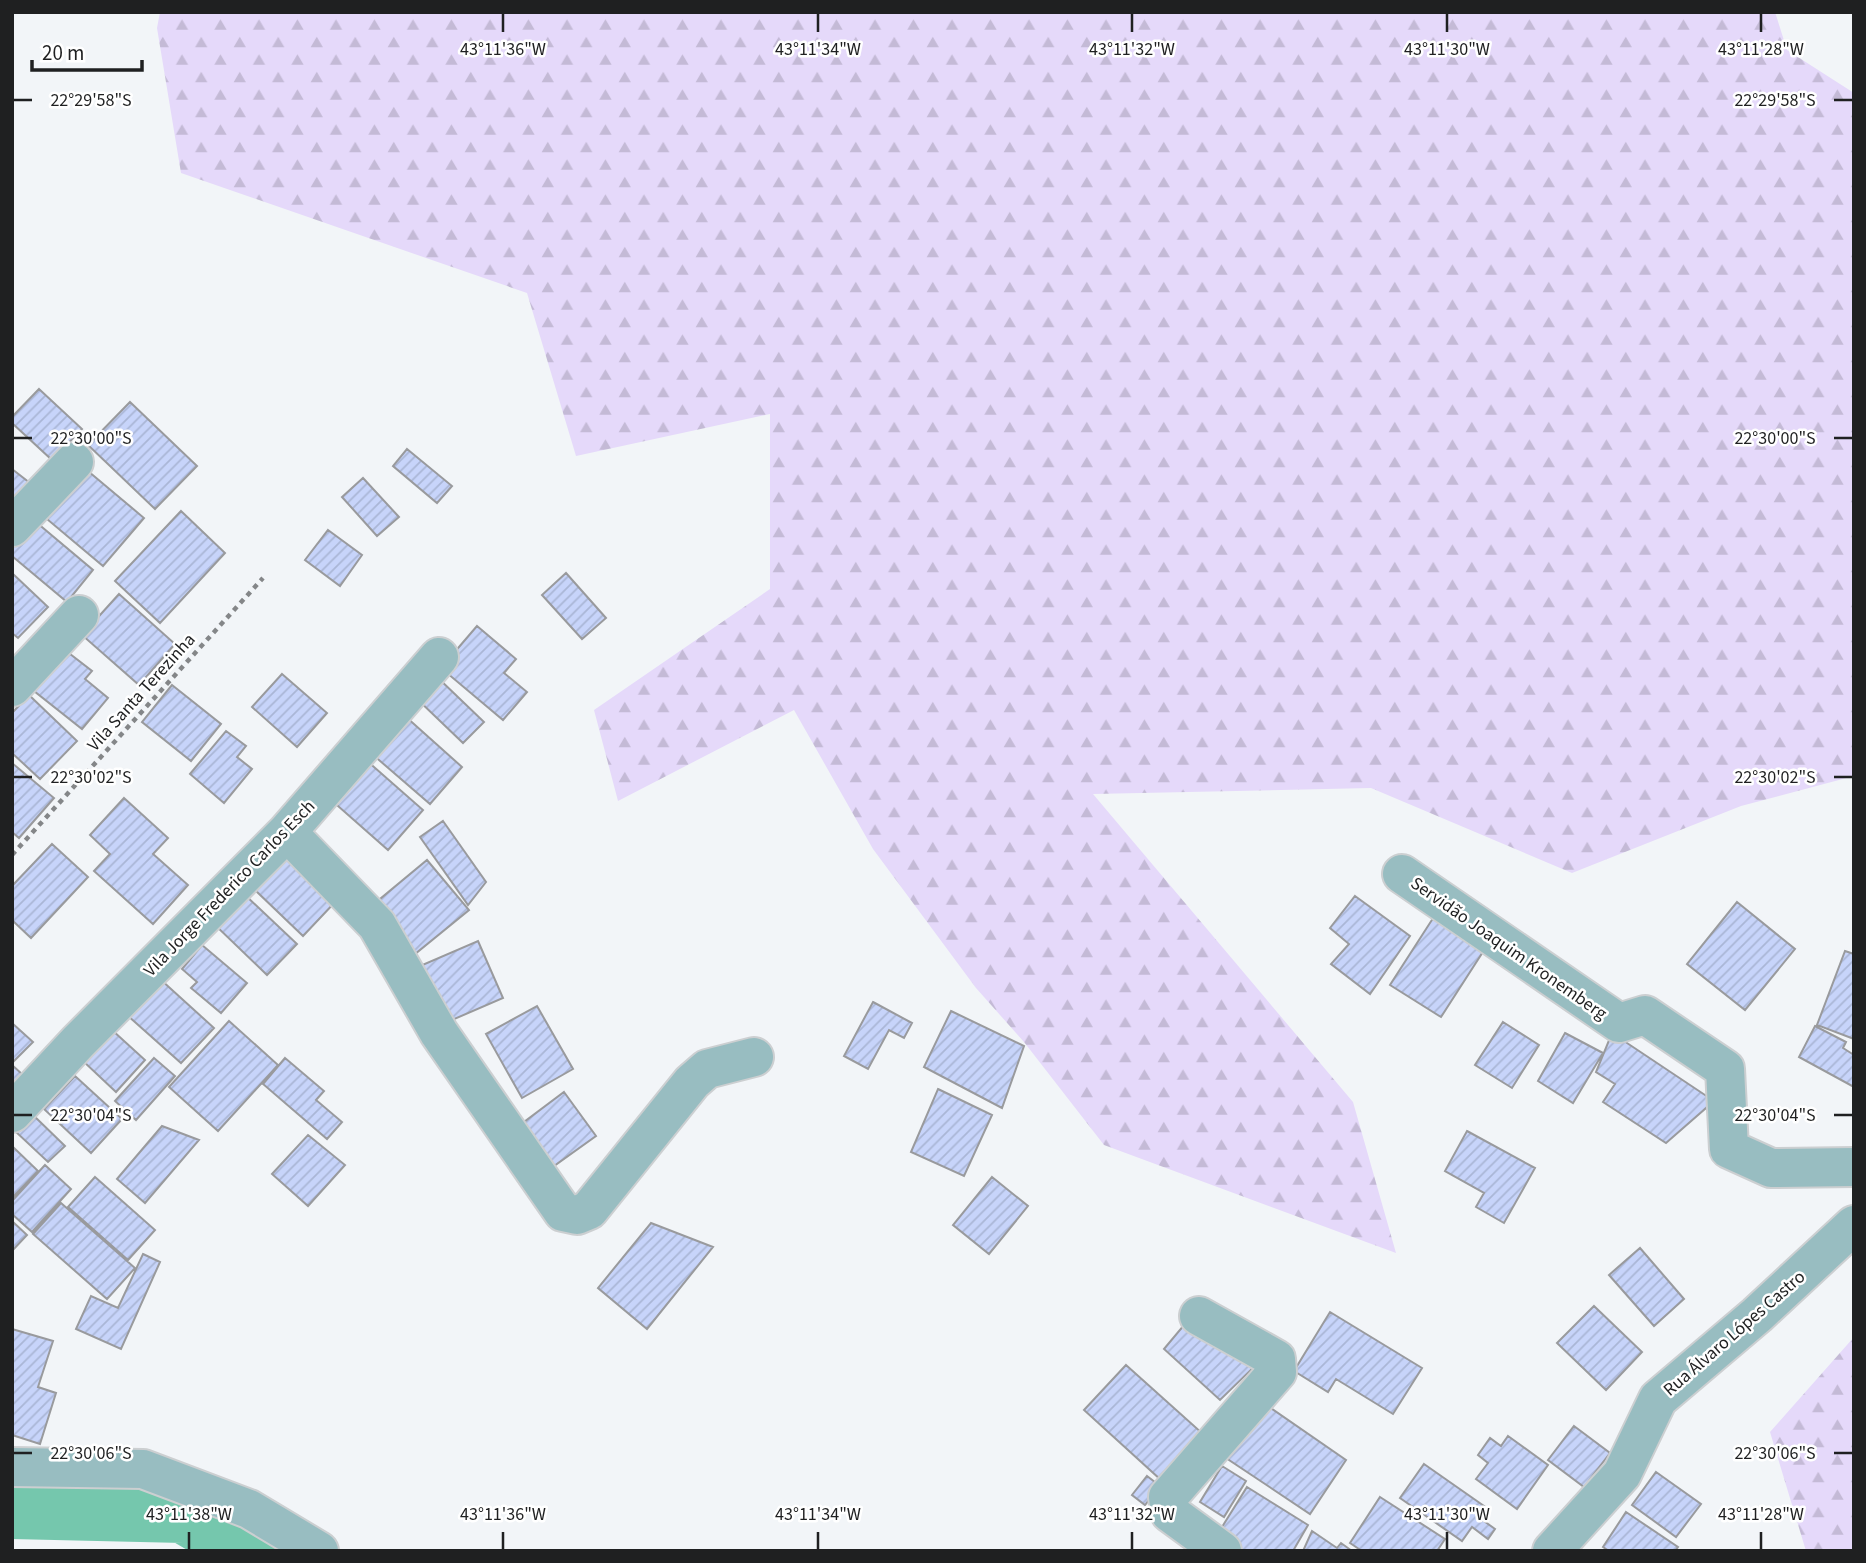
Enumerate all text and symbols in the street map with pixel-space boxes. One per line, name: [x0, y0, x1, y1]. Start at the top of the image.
scale bar: [32, 28, 142, 72]
text: 43°11'36"W: [460, 37, 546, 62]
text: 43°11'34"W: [775, 37, 861, 62]
text: 43°11'32"W: [1089, 37, 1175, 62]
text: 43°11'30"W: [1404, 37, 1490, 62]
text: 43°11'28"W: [1718, 37, 1804, 62]
text: 20 m: [42, 38, 84, 68]
text: 22°29'58"S: [50, 88, 132, 113]
text: 22°29'58"S: [1734, 88, 1816, 113]
text: 22°30'00"S: [50, 426, 132, 451]
text: 22°30'00"S: [1734, 426, 1816, 451]
street label: Vila Santa Terezinha: [82, 628, 201, 757]
text: 22°30'02"S: [50, 765, 132, 790]
text: 22°30'02"S: [1734, 765, 1816, 790]
street label: Vila Jorge Frederico Carlos Esch: [138, 794, 321, 982]
street label: Servidão Joaquim Kronemberg: [1406, 871, 1612, 1026]
text: 22°30'04"S: [50, 1103, 132, 1128]
text: 22°30'04"S: [1734, 1103, 1816, 1128]
street label: Rua Álvaro Lópes Castro: [1658, 1265, 1811, 1402]
text: 22°30'06"S: [50, 1441, 132, 1466]
text: 22°30'06"S: [1734, 1441, 1816, 1466]
text: 43°11'38"W: [146, 1502, 232, 1527]
text: 43°11'36"W: [460, 1502, 546, 1527]
text: 43°11'34"W: [775, 1502, 861, 1527]
text: 43°11'32"W: [1089, 1502, 1175, 1527]
text: 43°11'30"W: [1404, 1502, 1490, 1527]
text: 43°11'28"W: [1718, 1502, 1804, 1527]

